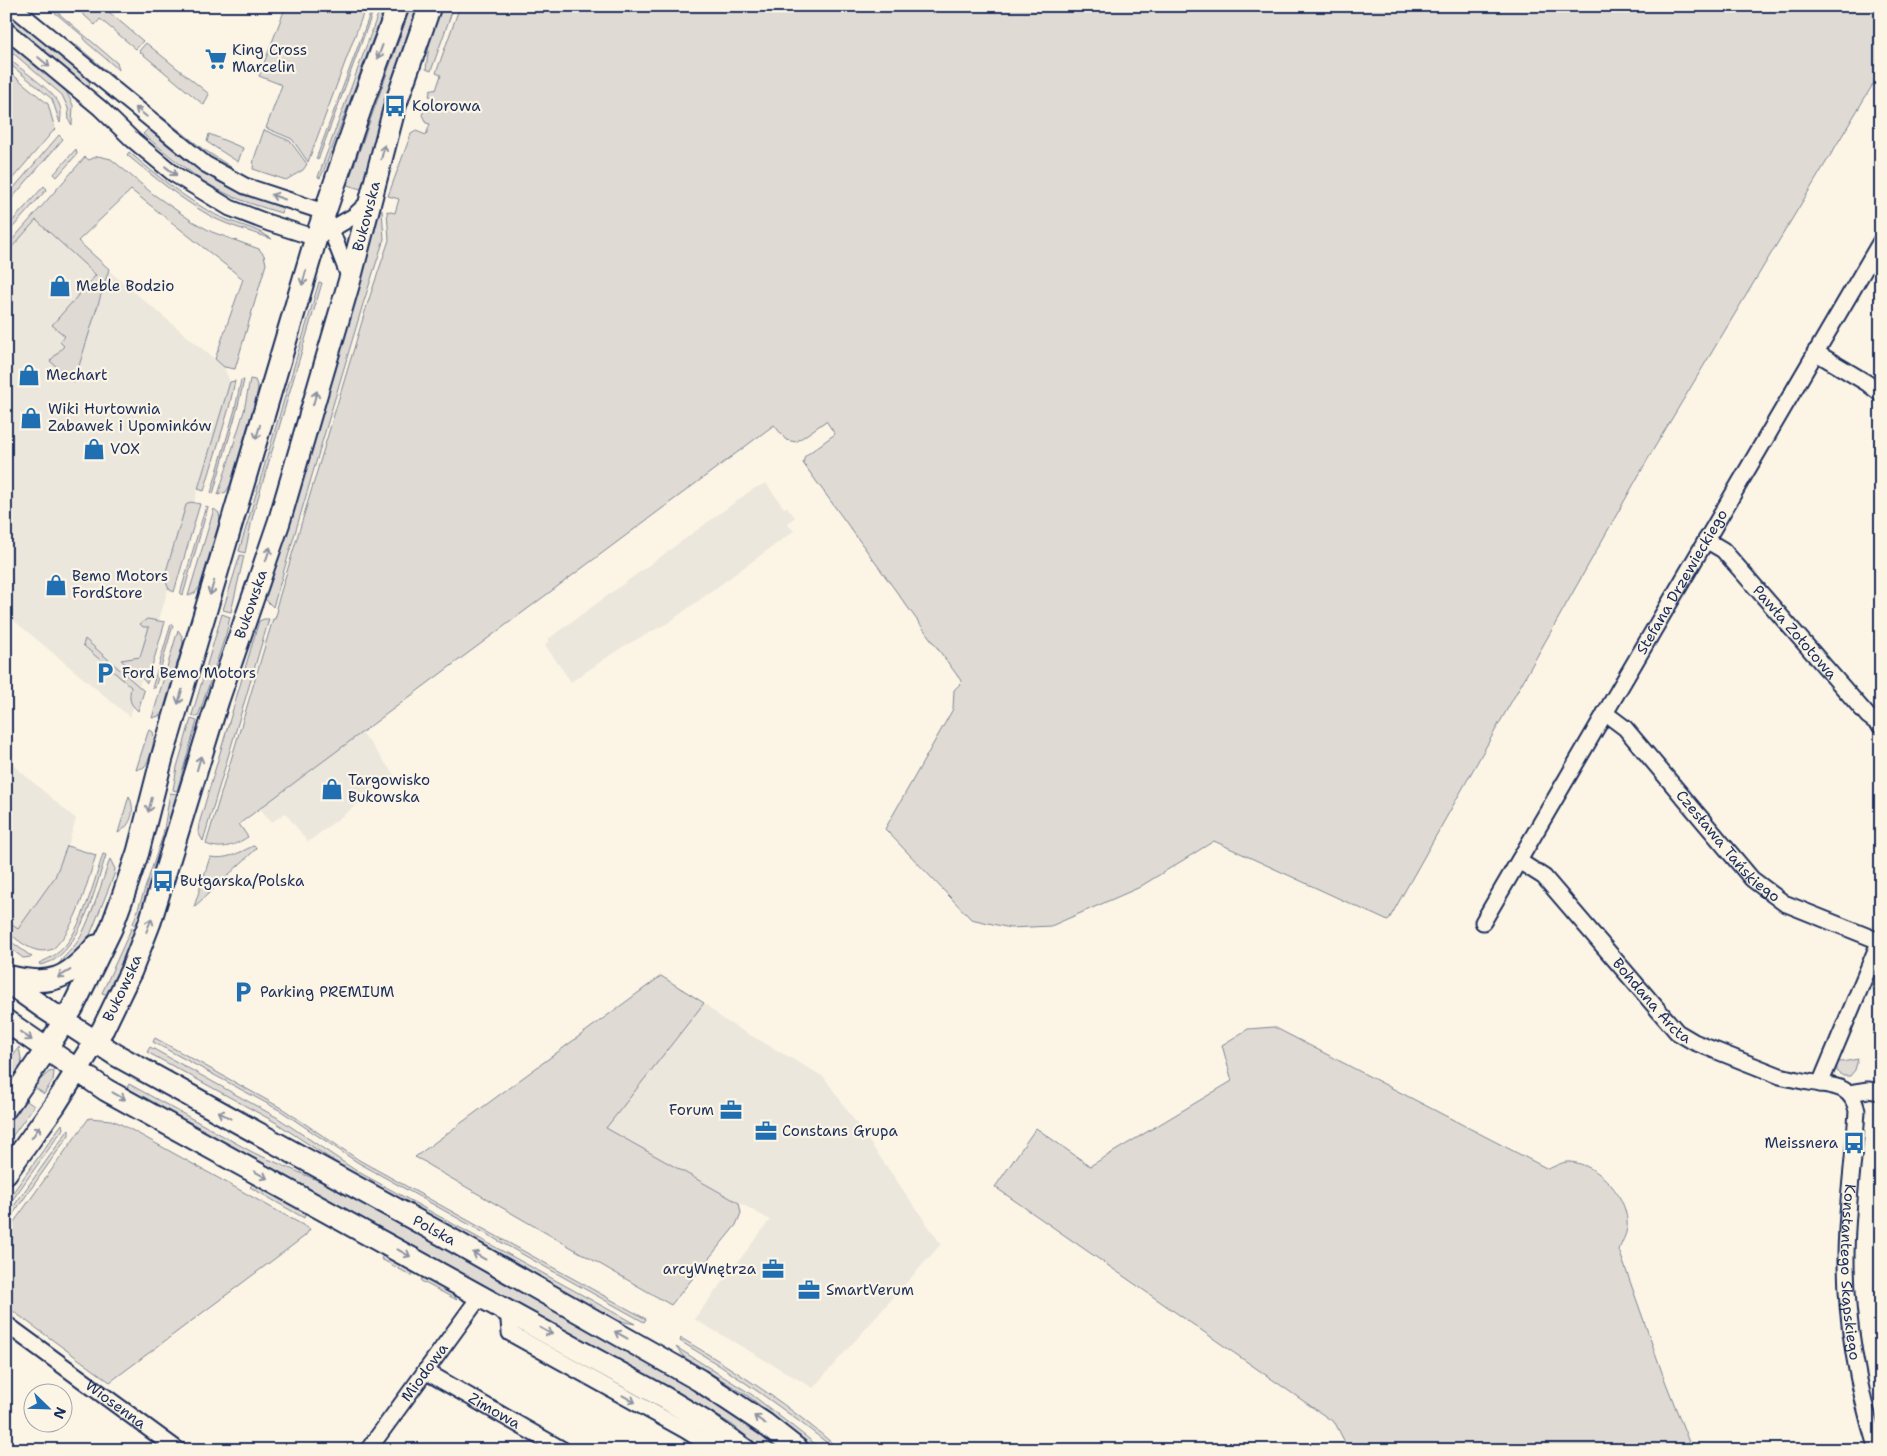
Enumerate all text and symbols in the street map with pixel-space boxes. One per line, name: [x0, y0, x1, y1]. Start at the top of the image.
place label: King Cross Marcelin: [232, 40, 307, 77]
one-way arrow: [375, 43, 384, 59]
supermarket icon: King Cross Marcelin: [203, 46, 229, 72]
one-way arrow: [37, 56, 50, 67]
bus stop icon: Kolorowa: [382, 93, 408, 119]
place label: Kolorowa: [412, 96, 481, 116]
one-way arrow: [134, 107, 147, 118]
one-way arrow: [379, 145, 388, 161]
one-way arrow: [164, 165, 177, 176]
street label: Bukowska: [348, 178, 385, 253]
one-way arrow: [270, 192, 286, 201]
one-way arrow: [298, 269, 308, 285]
shop icon: Meble Bodzio: [47, 273, 73, 299]
place label: Meble Bodzio: [76, 276, 174, 296]
shop icon: Mechart: [16, 362, 42, 388]
place label: Mechart: [46, 365, 107, 385]
one-way arrow: [311, 390, 321, 406]
place label: Wiki Hurtownia Zabawek i Upominków: [48, 399, 212, 436]
shop icon: Wiki Hurtownia Zabawek i Upominków: [18, 405, 44, 431]
one-way arrow: [253, 423, 263, 439]
shop icon: VOX: [81, 436, 107, 462]
place label: VOX: [110, 439, 140, 459]
street label: Stefana Drzewieckiego: [1632, 506, 1732, 658]
one-way arrow: [264, 546, 273, 562]
place label: Bemo Motors FordStore: [72, 566, 168, 603]
street label: Bukowska: [230, 567, 272, 641]
shop icon: Bemo Motors FordStore: [43, 572, 69, 598]
one-way arrow: [206, 580, 216, 596]
street label: Pawła Zołotowa: [1748, 581, 1842, 684]
parking icon: Ford Bemo Motors: [92, 660, 118, 686]
place label: Ford Bemo Motors: [122, 663, 256, 683]
one-way arrow: [174, 689, 184, 705]
one-way arrow: [194, 755, 204, 771]
place label: Targowisko Bukowska: [348, 770, 430, 807]
shop icon: Targowisko Bukowska: [319, 776, 345, 802]
street label: Czesława Tańskiego: [1671, 786, 1784, 907]
one-way arrow: [145, 797, 154, 813]
bus stop icon: Bułgarska/Polska: [150, 868, 176, 894]
place label: Bułgarska/Polska: [180, 871, 305, 891]
one-way arrow: [145, 918, 154, 933]
street label: Bukowska: [98, 951, 147, 1025]
street label: Bohdana Arcta: [1608, 954, 1695, 1048]
one-way arrow: [57, 970, 71, 980]
parking icon: Parking PREMIUM: [230, 979, 256, 1005]
place label: Parking PREMIUM: [260, 982, 395, 1002]
one-way arrow: [19, 1031, 33, 1041]
one-way arrow: [111, 1092, 126, 1102]
office icon: Forum: [718, 1097, 744, 1123]
place label: Forum: [669, 1100, 714, 1120]
one-way arrow: [217, 1110, 232, 1120]
office icon: Constans Grupa: [753, 1118, 779, 1144]
place label: Constans Grupa: [782, 1121, 898, 1141]
one-way arrow: [31, 1125, 41, 1139]
bus stop icon: Meissnera: [1841, 1130, 1867, 1156]
place label: Meissnera: [1764, 1133, 1839, 1153]
one-way arrow: [254, 1170, 268, 1180]
street label: Konstantego Skąpskiego: [1836, 1183, 1865, 1362]
street label: Polska: [409, 1210, 460, 1251]
one-way arrow: [396, 1248, 410, 1258]
one-way arrow: [473, 1250, 487, 1260]
office icon: arcyWnętrza: [760, 1256, 786, 1282]
place label: arcyWnętrza: [663, 1259, 757, 1279]
office icon: SmartVerum: [796, 1277, 822, 1303]
place label: SmartVerum: [826, 1280, 914, 1300]
one-way arrow: [539, 1326, 554, 1336]
one-way arrow: [614, 1330, 629, 1340]
street label: Miodowa: [396, 1339, 453, 1406]
street label: Wiosenna: [81, 1375, 151, 1434]
north arrow: [22, 1384, 72, 1434]
street label: Zimowa: [465, 1388, 525, 1434]
one-way arrow: [621, 1394, 635, 1404]
text: N: [50, 1404, 70, 1422]
one-way arrow: [753, 1415, 767, 1425]

